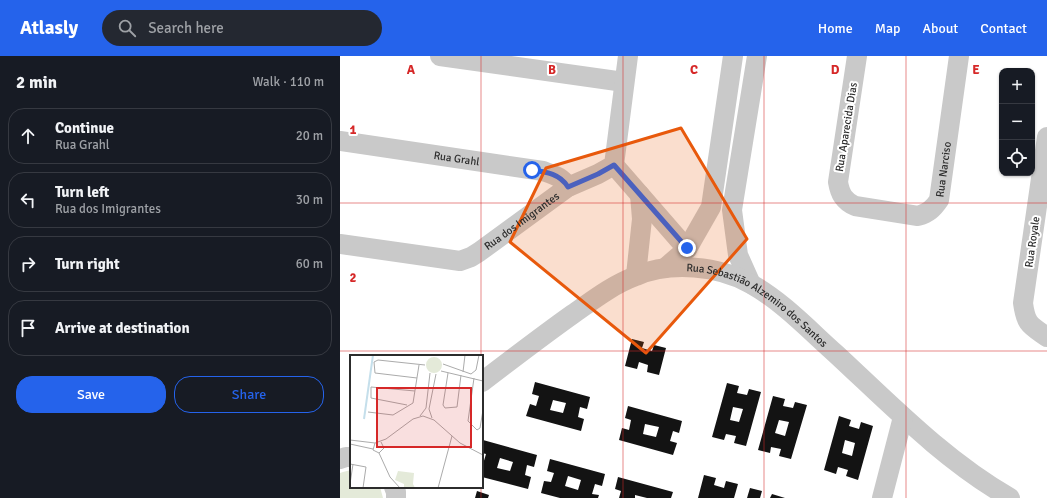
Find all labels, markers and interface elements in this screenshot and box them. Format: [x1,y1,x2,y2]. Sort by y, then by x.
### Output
search box [102,10,382,46]
text: Atlasly [20,16,78,40]
icon: search [116,17,138,39]
text: Search here [148,19,224,37]
text: Home [818,20,853,37]
text: Map [875,20,900,37]
text: About [922,20,958,37]
text: Contact [980,20,1027,37]
text: A [407,62,416,78]
text: B [548,62,556,78]
text: C [690,62,698,78]
text: D [831,62,840,78]
text: E [972,62,980,78]
map controls [999,68,1035,176]
button: + [999,68,1035,104]
text: 2 min [16,72,57,93]
text: Walk · 110 m [253,74,324,90]
street label: Rua Aparecida Dias [833,81,860,173]
button: − [999,104,1035,140]
text: Continue [55,119,114,137]
text: 1 [349,122,357,138]
icon: ahead [17,125,39,147]
text: 20 m [296,128,323,144]
text: Rua Grahl [55,137,110,153]
button: locate [999,140,1035,176]
street label: Rua Narciso [933,141,954,198]
street label: Rua Grahl [433,149,480,169]
route start [523,161,541,179]
text: Turn left [55,183,109,201]
icon: left [17,189,39,211]
street label: Rua dos Imigrantes [482,190,562,253]
text: 30 m [296,192,323,208]
text: Rua dos Imigrantes [55,201,161,217]
street label: Rua Royale [1022,216,1043,269]
route end [678,239,696,257]
icon: right [17,253,39,275]
text: Turn right [55,255,120,273]
text: 60 m [296,256,323,272]
street label: Rua Sebastião Alzemiro dos Santos [686,261,830,350]
text: 2 [349,270,357,286]
icon: arrive [17,317,39,339]
text: Arrive at destination [55,319,190,337]
inset map [350,355,483,488]
button: Save [16,376,166,413]
button: Share [174,376,324,413]

